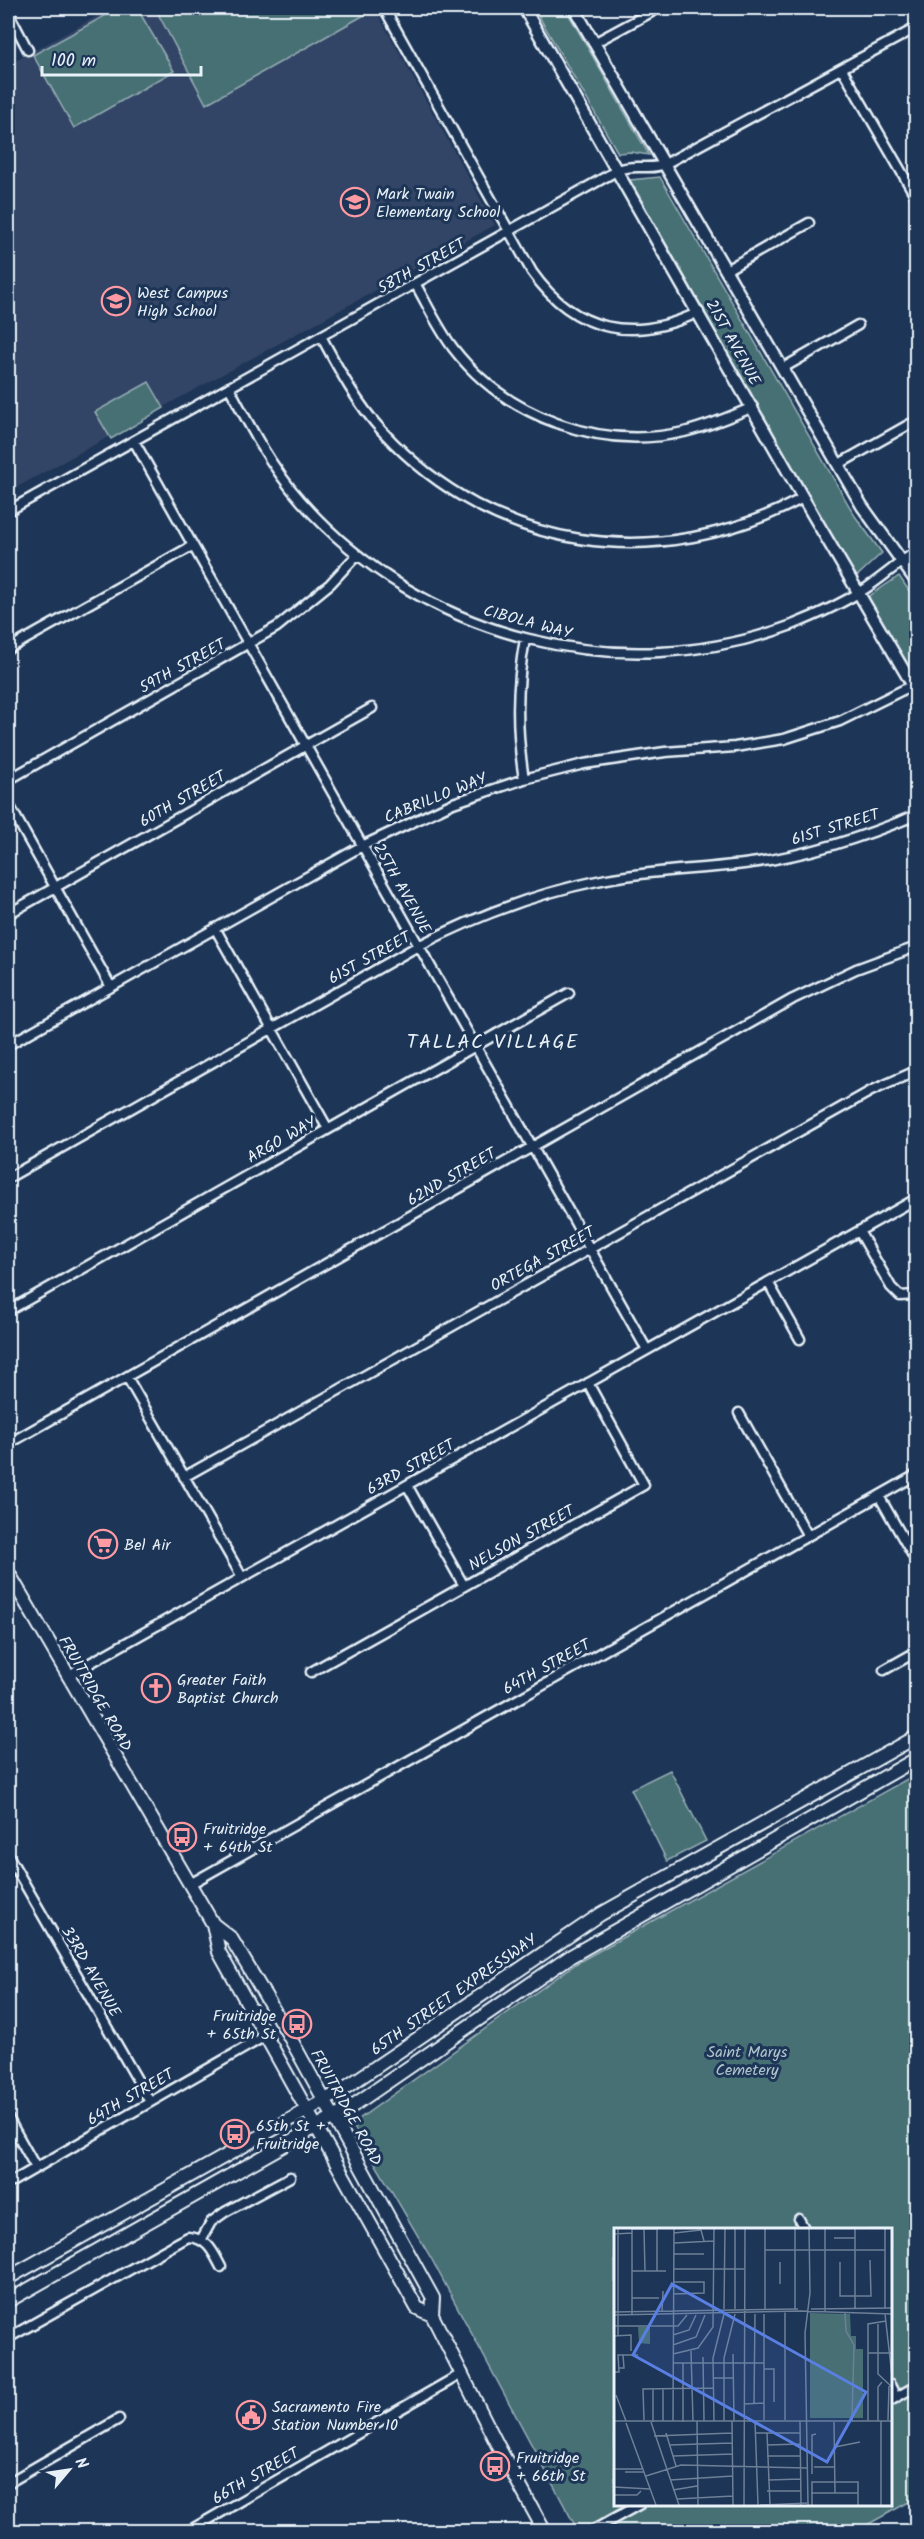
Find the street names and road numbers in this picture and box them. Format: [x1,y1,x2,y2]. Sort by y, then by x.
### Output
street label: 58TH STREET [373,231,472,301]
street label: 21ST AVENUE [699,295,767,391]
street label: CIBOLA WAY [480,599,575,646]
street label: 59TH STREET [135,631,232,700]
street label: 60TH STREET [135,764,232,834]
street label: CABRILLO WAY [380,766,491,830]
street label: 61ST STREET [788,802,884,853]
street label: 25TH AVENUE [366,839,437,939]
street label: 61ST STREET [324,925,417,991]
street label: ARGO WAY [242,1110,322,1170]
street label: 62ND STREET [402,1141,502,1213]
street label: ORTEGA STREET [486,1219,601,1299]
street label: 63RD STREET [362,1432,461,1502]
street label: NELSON STREET [464,1498,581,1578]
street label: FRUITRIDGE ROAD [51,1631,138,1756]
street label: 64TH STREET [498,1632,597,1702]
street label: 33RD AVENUE [54,1921,127,2023]
street label: 65TH STREET EXPRESSWAY [365,1928,543,2062]
street label: FRUITRIDGE ROAD [303,2045,388,2171]
street label: 64TH STREET [82,2061,180,2132]
street label: 66TH STREET [207,2440,305,2511]

